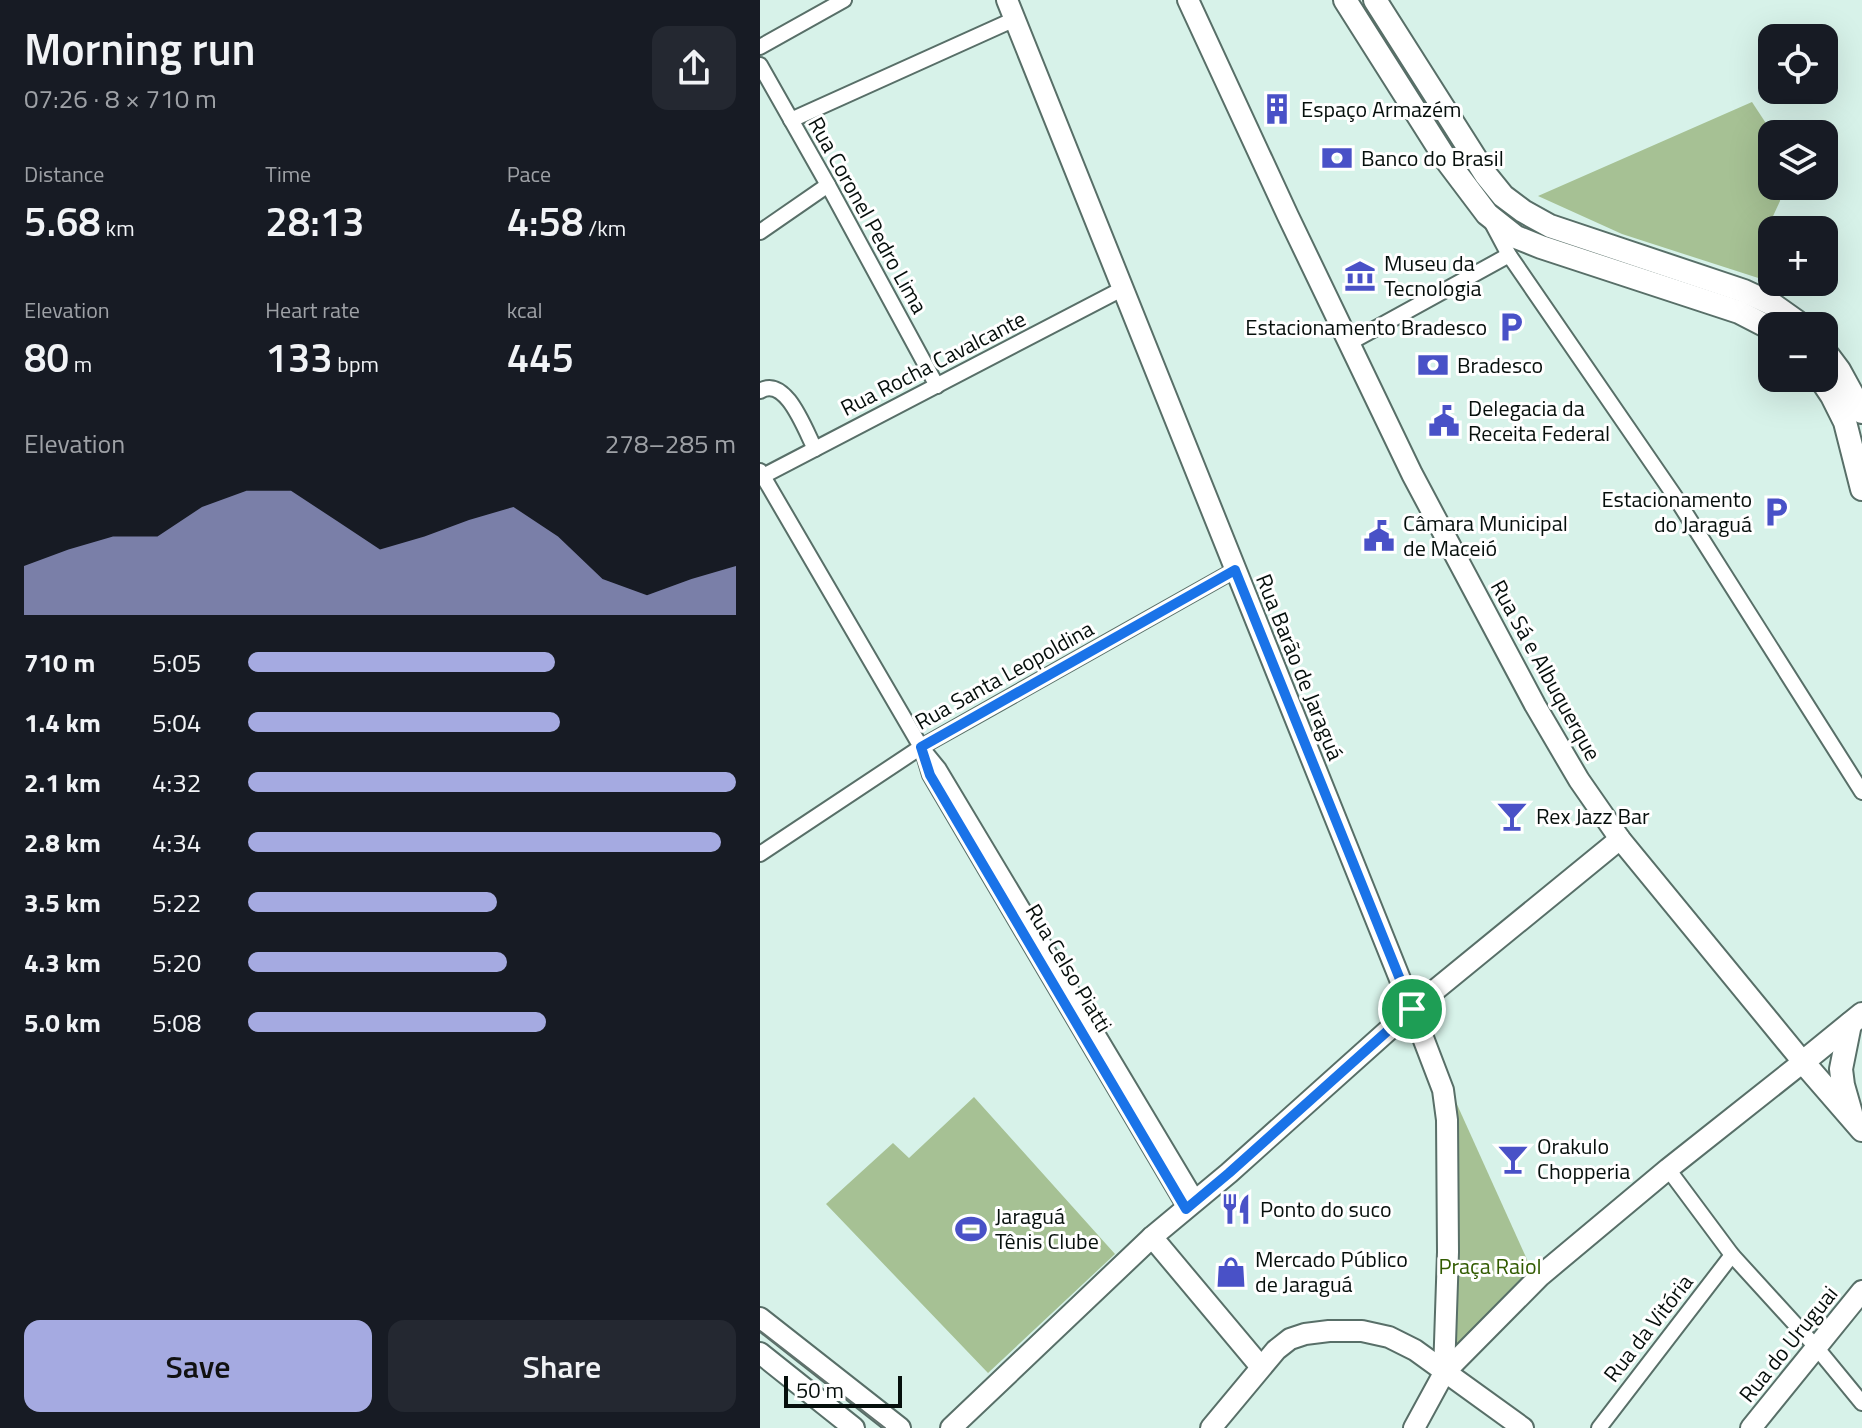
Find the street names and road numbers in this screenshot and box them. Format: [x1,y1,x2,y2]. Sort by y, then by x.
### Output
street label: Rua Coronel Pedro Lima [800,110,936,320]
street label: Rua Rocha Cavalcante [834,302,1032,424]
street label: Rua Barão de Jaraguá [1247,569,1353,765]
street label: Rua Sá e Albuquerque [1482,573,1610,767]
street label: Rua Santa Leopoldina [908,612,1100,738]
street label: Rua Celso Piatti [1017,897,1121,1039]
street label: Rua da Vitória [1595,1267,1701,1389]
street label: Rua do Uruguai [1730,1278,1846,1410]

